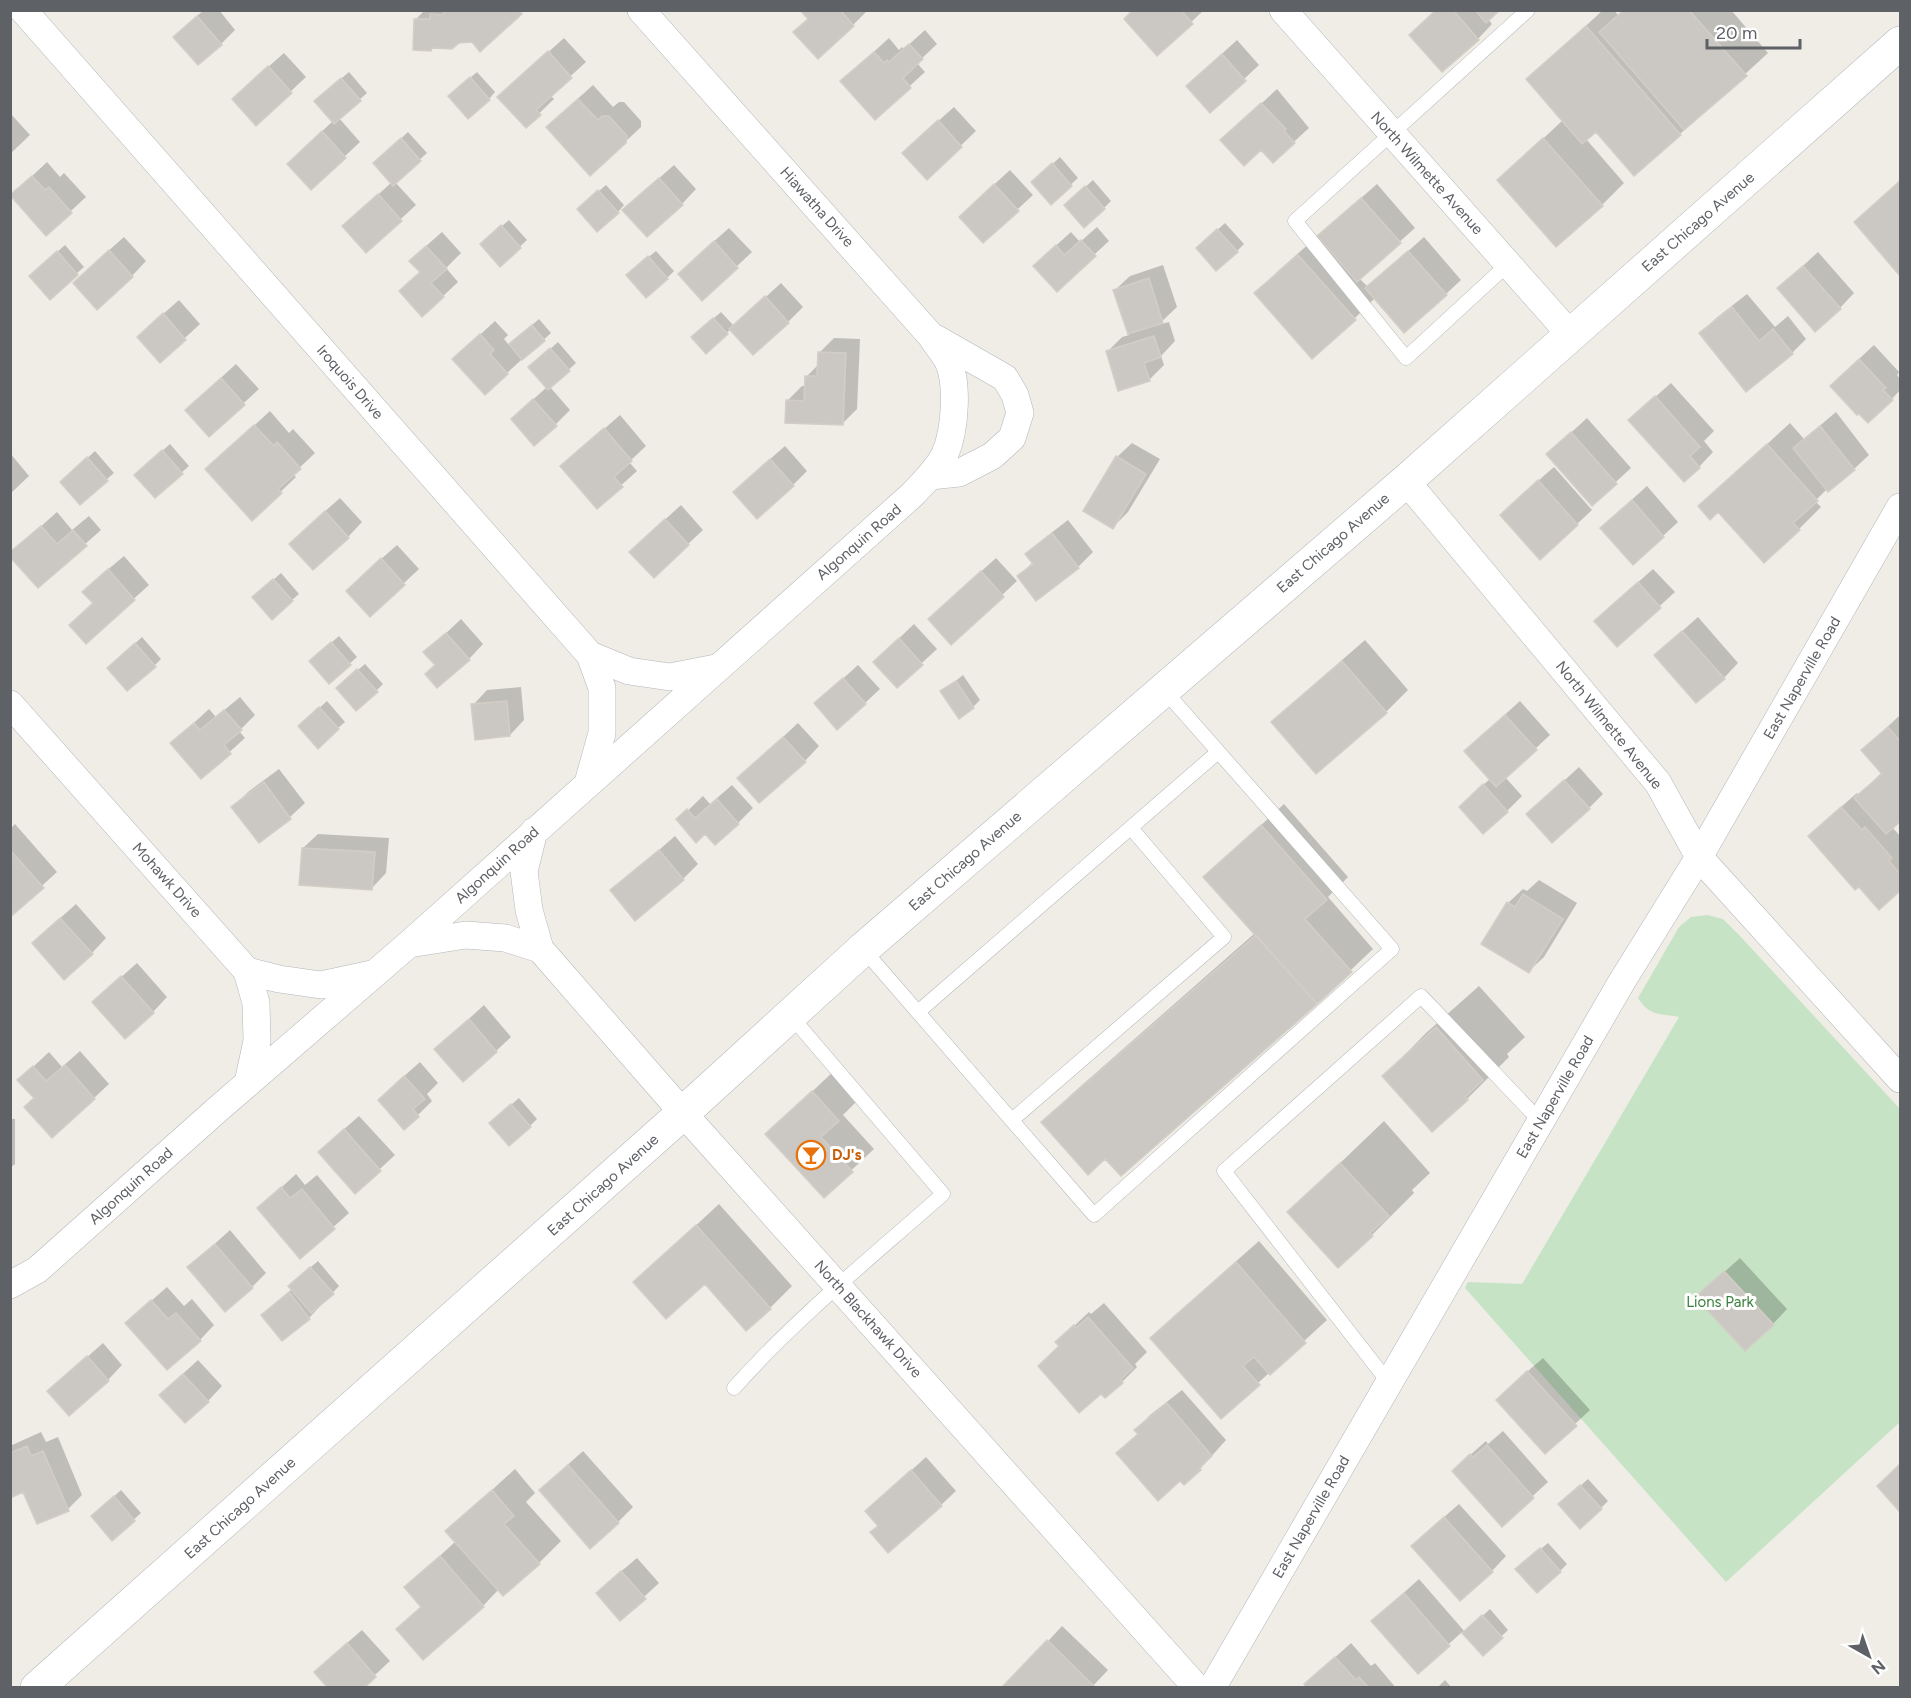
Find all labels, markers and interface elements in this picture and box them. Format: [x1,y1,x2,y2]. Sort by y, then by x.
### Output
scale bar [1707,12,1800,50]
text: 20 m [1716,22,1757,44]
street label: North Wilmette Avenue [1367,108,1487,238]
street label: Hiawatha Drive [776,163,858,251]
street label: East Chicago Avenue [1638,168,1758,276]
street label: Iroquois Drive [313,341,387,423]
street label: East Chicago Avenue [1273,489,1393,597]
street label: Algonquin Road [813,500,905,584]
street label: East Naperville Road [1760,613,1844,743]
street label: North Wilmette Avenue [1552,657,1666,793]
street label: East Chicago Avenue [905,807,1025,915]
street label: Algonquin Road [451,823,543,907]
street label: Mohawk Drive [129,839,205,921]
street label: East Naperville Road [1513,1032,1597,1162]
street label: East Chicago Avenue [544,1130,662,1240]
bar icon: DJ's [795,1139,827,1171]
street label: Algonquin Road [85,1144,177,1228]
place label: DJ's [832,1146,861,1164]
street label: North Blackhawk Drive [810,1257,926,1381]
park label: Lions Park [1686,1293,1755,1311]
street label: East Naperville Road [1269,1452,1353,1582]
street label: East Chicago Avenue [181,1453,299,1563]
north arrow [1839,1626,1899,1686]
text: N [1867,1656,1889,1678]

